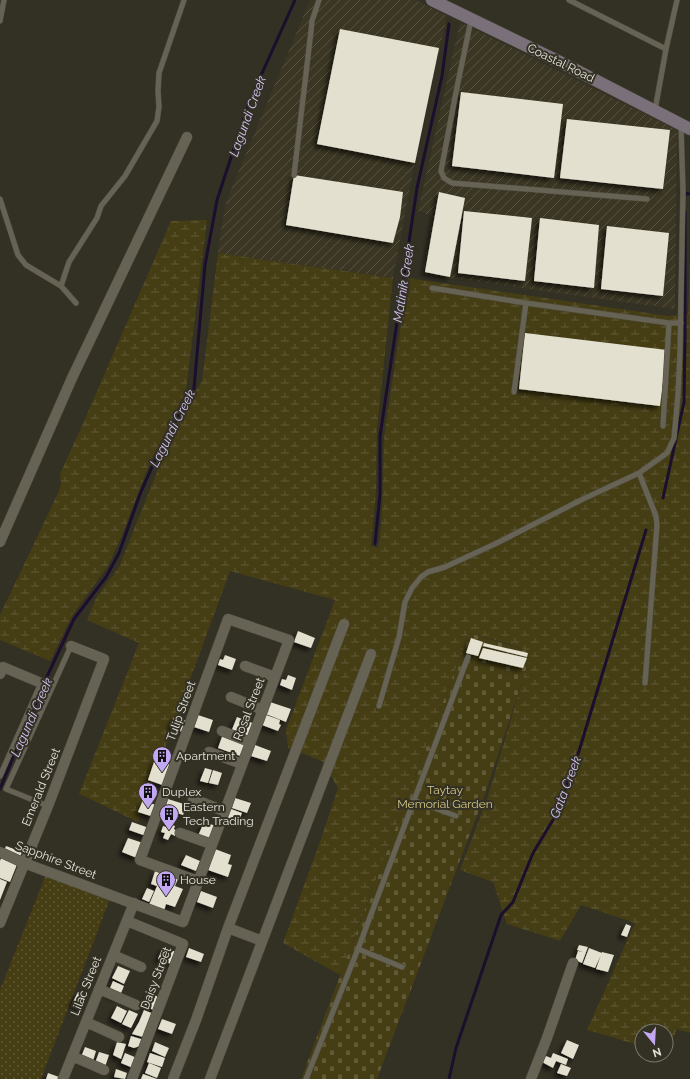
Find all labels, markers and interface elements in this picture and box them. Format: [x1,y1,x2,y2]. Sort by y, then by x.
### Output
street label: Coastal Road [525,41,597,85]
water label: Lagundi Creek [226,74,269,158]
water label: Matinik Creek [390,243,417,323]
water label: Lagundi Creek [147,387,198,469]
water label: Lagundi Creek [7,676,56,759]
street label: Rosal Street [231,676,267,742]
street label: Tulip Street [164,679,198,743]
building icon: Apartment [151,745,173,773]
street label: Emerald Street [19,746,63,828]
place label: Apartment [176,749,235,763]
water label: Gata Creek [547,754,584,820]
building icon: Duplex [137,781,159,809]
park label: Taytay Memorial Garden [397,783,493,811]
place label: Duplex [162,785,201,799]
place label: Eastern Tech Trading [183,800,254,828]
building icon: Eastern Tech Trading [158,803,180,831]
street label: Sapphire Street [14,838,98,882]
building icon: House [155,869,177,897]
place label: House [180,873,216,887]
street label: Daisy Street [138,945,174,1011]
street label: Lilac Street [68,954,104,1018]
north arrow [634,1023,674,1063]
text: N [651,1045,663,1060]

